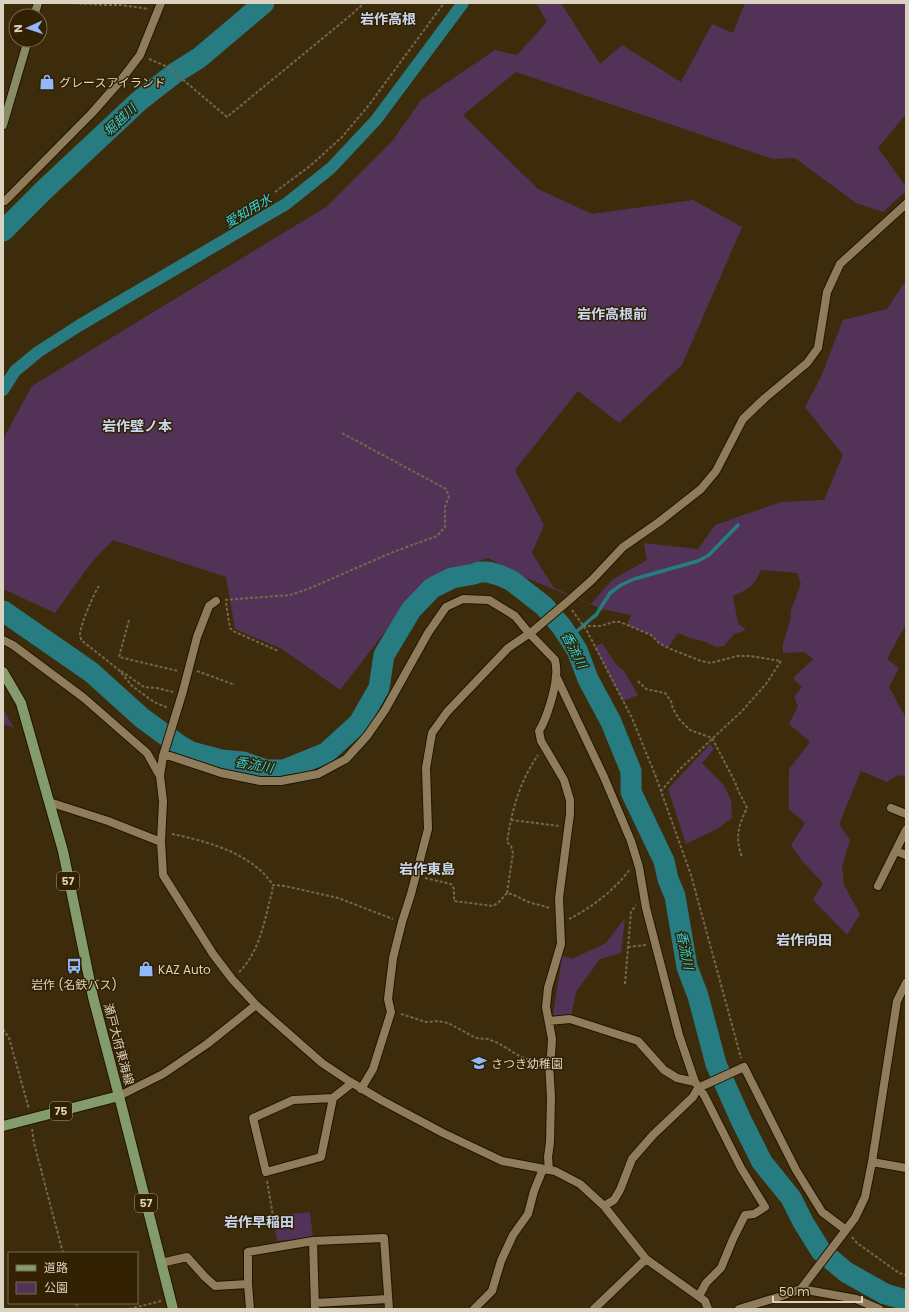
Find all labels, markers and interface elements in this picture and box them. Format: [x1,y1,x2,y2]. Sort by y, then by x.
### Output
north arrow [8,8,48,48]
district label: 岩作高根 [360,9,416,29]
text: N [10,24,26,33]
shop icon: グレースアイランド [38,73,56,91]
place label: グレースアイランド [59,74,166,91]
water label: 堀越川 [99,98,142,140]
water label: 愛知用水 [221,188,277,233]
district label: 岩作高根前 [577,304,647,324]
district label: 岩作壁ノ本 [102,416,172,436]
water label: 香流川 [557,628,592,673]
water label: 香流川 [233,752,277,778]
district label: 岩作東島 [399,859,455,879]
road number: 57 [57,872,79,890]
water label: 香流川 [672,929,698,973]
district label: 岩作向田 [776,930,832,950]
bus stop icon: 岩作 (名鉄バス) [65,957,83,975]
shop icon: KAZ Auto [137,960,155,978]
place label: KAZ Auto [158,961,211,978]
place label: 岩作 (名鉄バス) [31,976,117,993]
street label: 瀬戸大府東海線 [100,1001,138,1087]
school or university icon: さつき幼稚園 [470,1054,488,1072]
place label: さつき幼稚園 [491,1055,563,1072]
road number: 75 [50,1102,72,1120]
road number: 57 [135,1194,157,1212]
district label: 岩作早稲田 [224,1212,294,1232]
legend [8,1252,138,1304]
text: 道路 [44,1259,68,1276]
scale bar [773,1278,862,1304]
text: 公園 [44,1279,68,1296]
text: 50 m [779,1283,810,1300]

